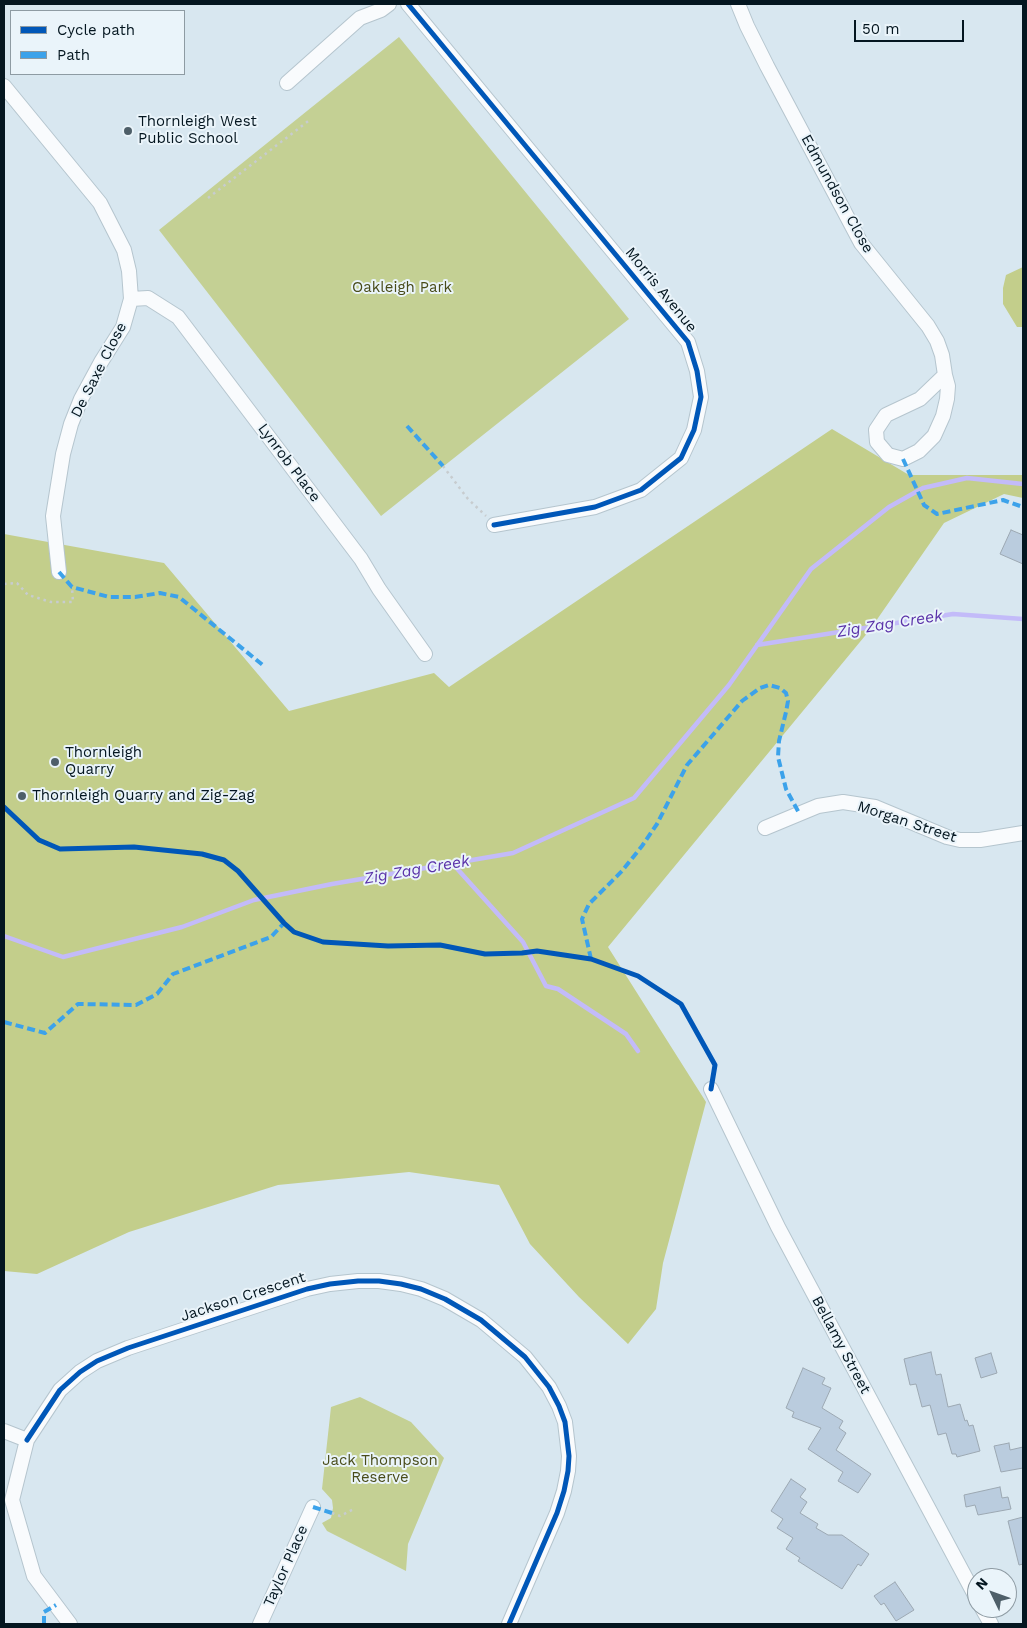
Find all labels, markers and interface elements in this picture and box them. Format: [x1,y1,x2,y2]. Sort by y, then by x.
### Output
legend [10,10,185,75]
scale bar [857,10,967,42]
text: 50 m [862,20,899,38]
text: Cycle path [57,21,135,39]
text: Path [57,46,90,64]
place label: Thornleigh West Public School [138,113,257,148]
marker: Thornleigh West Public School [122,125,134,137]
street label: Edmundson Close [797,132,877,256]
street label: Morris Avenue [621,244,701,336]
park label: Oakleigh Park [352,279,452,297]
street label: De Saxe Close [67,319,131,421]
street label: Lynrob Place [254,420,324,506]
water label: Zig Zag Creek [836,606,944,642]
place label: Thornleigh Quarry [65,744,142,779]
marker: Thornleigh Quarry [49,756,61,768]
place label: Thornleigh Quarry and Zig-Zag [32,787,255,805]
marker: Thornleigh Quarry and Zig-Zag [16,790,28,802]
street label: Morgan Street [855,797,959,847]
water label: Zig Zag Creek [363,851,471,889]
street label: Jackson Crescent [178,1268,308,1326]
street label: Bellamy Street [808,1293,874,1397]
park label: Jack Thompson Reserve [322,1452,438,1487]
street label: Taylor Place [260,1522,312,1610]
north arrow [967,1568,1017,1618]
text: N [972,1574,991,1593]

